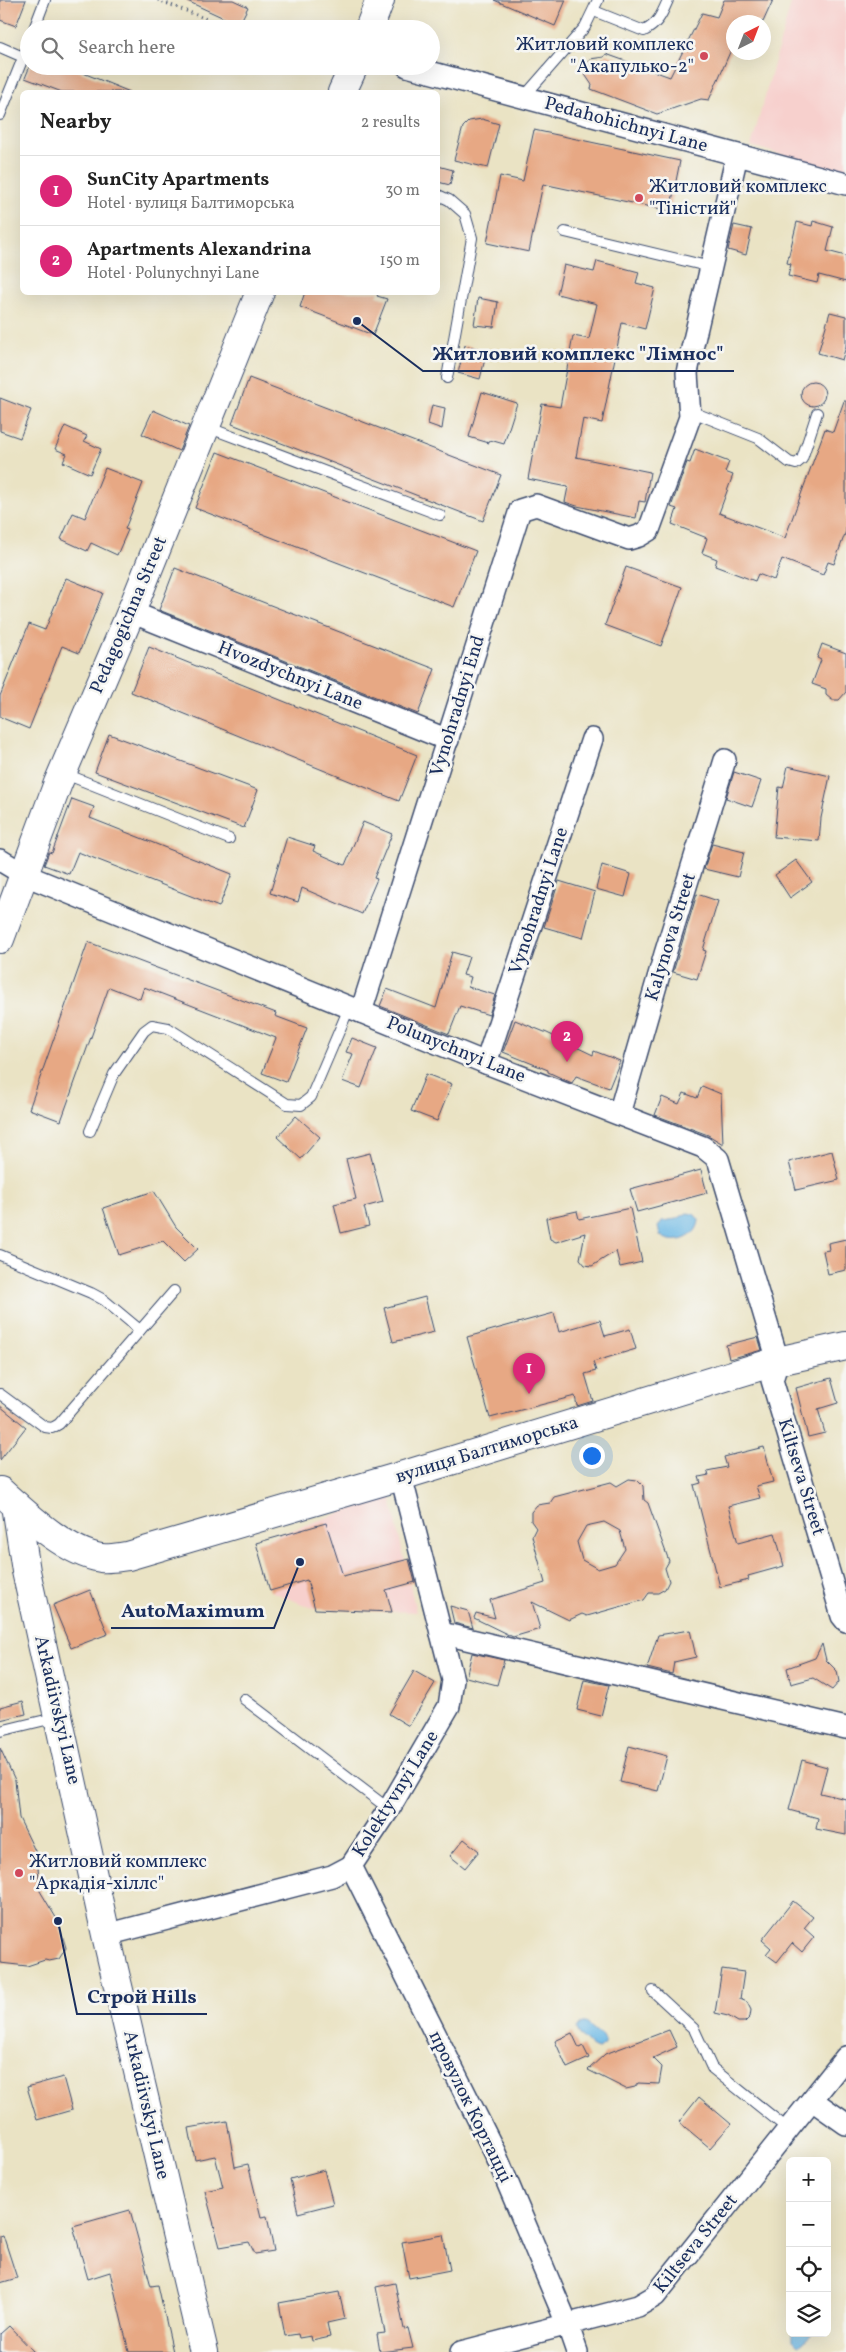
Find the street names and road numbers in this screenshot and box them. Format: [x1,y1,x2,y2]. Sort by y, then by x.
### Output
street label: Pedahohichnyi Lane [541,91,711,159]
street label: Pedagogichna Street [84,532,174,698]
street label: Vynohradnyi End [424,632,492,780]
street label: Hvozdychnyi Lane [213,635,367,717]
street label: Vynohradnyi Lane [503,824,575,978]
street label: Kalynova Street [639,869,703,1004]
street label: Polunychnyi Lane [383,1010,529,1090]
street label: вулиця Балтиморська [392,1410,582,1490]
street label: Kiltseva Street [771,1415,831,1539]
street label: Arkadiivskyi Lane [27,1633,87,1787]
street label: Kolektyvnyi Lane [347,1726,445,1862]
street label: провулок Кортацці [422,2027,518,2188]
street label: Arkadiivskyi Lane [116,2028,176,2182]
street label: Kiltseva Street [648,2189,744,2299]

